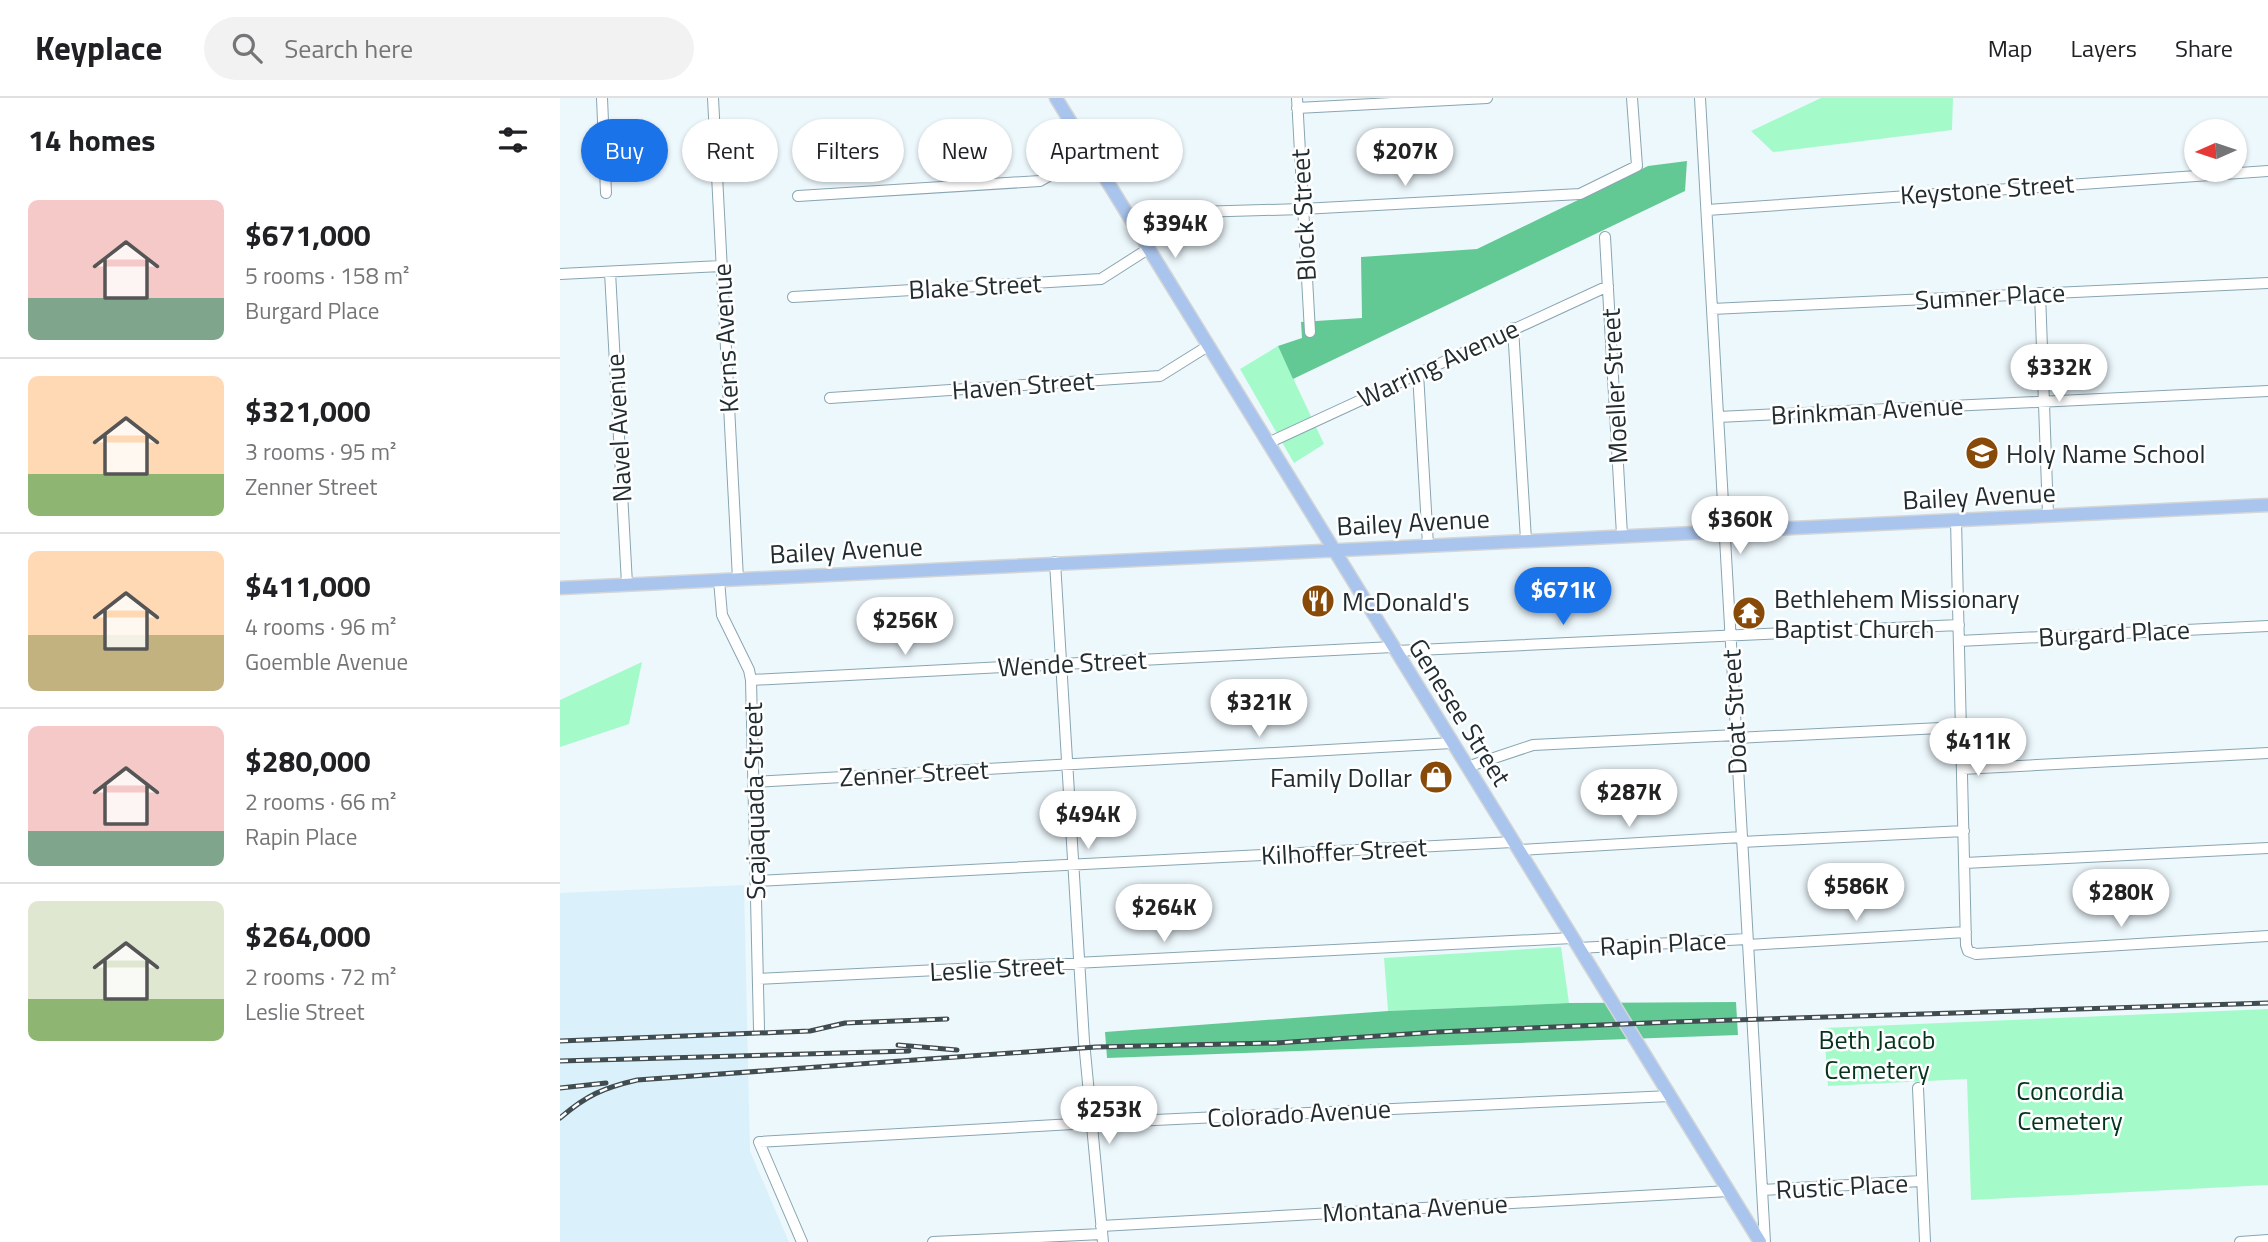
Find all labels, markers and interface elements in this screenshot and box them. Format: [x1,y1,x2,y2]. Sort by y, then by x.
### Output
search box [204,17,694,80]
text: Keyplace [35,23,162,73]
icon: search [228,29,266,67]
text: Search here [284,29,413,68]
text: Map [1988,30,2033,66]
text: Layers [2071,30,2137,66]
text: Share [2175,30,2233,66]
text: 14 homes [28,117,155,163]
chip: Buy [581,119,668,182]
chip: Rent [682,119,778,182]
chip: Filters [792,119,904,182]
chip: New [918,119,1012,182]
chip: Apartment [1026,119,1183,182]
north arrow [2184,119,2247,182]
map controls [2184,119,2247,182]
icon: filters [494,121,532,159]
pin: $207K [1356,129,1454,188]
text: $207K [1372,133,1438,168]
street label: Block Street [1280,148,1326,282]
street label: Keystone Street [1899,163,2075,215]
pin: $394K [1126,200,1224,260]
text: $394K [1142,205,1208,240]
text: $671,000 [245,212,371,258]
icon: home [84,228,168,312]
text: 5 rooms · 158 m² [245,258,409,293]
street label: Kerns Avenue [702,262,748,414]
street label: Blake Street [908,263,1042,309]
street label: Sumner Place [1914,273,2066,319]
text: Burgard Place [245,293,379,328]
street label: Moeller Street [1590,307,1638,465]
street label: Warring Avenue [1351,309,1525,417]
pin: $332K [2010,344,2108,404]
text: $332K [2026,349,2092,384]
street label: Navel Avenue [595,353,641,503]
street label: Haven Street [951,361,1095,409]
street label: Brinkman Avenue [1770,385,1964,435]
text: $321,000 [245,388,371,434]
icon: home [84,404,168,488]
text: 3 rooms · 95 m² [245,434,396,469]
school or university icon: Holy Name School [1963,434,2001,472]
place label: Holy Name School [2006,434,2205,473]
text: Zenner Street [245,469,377,504]
street label: Bailey Avenue [1901,473,2057,519]
pin: $360K [1691,496,1789,556]
street label: Bailey Avenue [1335,499,1491,545]
text: $360K [1707,501,1773,536]
street label: Bailey Avenue [768,527,924,573]
text: $411,000 [245,563,371,609]
pin: $671K [1514,568,1612,627]
text: $671K [1530,572,1596,607]
icon: home [84,579,168,663]
place label: Bethlehem Missionary Baptist Church [1774,579,2020,648]
restaurant icon: McDonald's [1299,582,1337,620]
place label: McDonald's [1342,582,1470,621]
temple icon: Bethlehem Missionary Baptist Church [1730,594,1768,632]
pin: $256K [856,598,954,657]
text: $256K [872,602,938,637]
text: 4 rooms · 96 m² [245,609,396,644]
street label: Burgard Place [2037,610,2191,656]
street label: Genesee Street [1399,631,1521,793]
street label: Wende Street [996,640,1148,686]
text: Goemble Avenue [245,644,408,679]
street label: Doat Street [1711,648,1757,776]
pin: $321K [1210,680,1308,739]
text: $321K [1226,684,1292,719]
street label: Scajaquada Street [733,702,775,900]
pin: $411K [1929,718,2027,778]
text: $411K [1945,723,2011,758]
text: $280,000 [245,738,371,784]
street label: Zenner Street [838,750,990,796]
icon: home [84,754,168,838]
place label: Family Dollar [1270,758,1412,797]
shop icon: Family Dollar [1417,758,1455,796]
pin: $287K [1580,770,1678,829]
text: $287K [1596,774,1662,809]
text: 2 rooms · 66 m² [245,784,396,819]
pin: $494K [1039,792,1137,851]
text: $494K [1055,796,1121,831]
text: Rapin Place [245,819,357,854]
street label: Kilhoffer Street [1260,827,1428,875]
pin: $586K [1807,864,1905,923]
text: $586K [1823,868,1889,903]
pin: $280K [2072,870,2170,929]
text: $280K [2088,874,2154,909]
pin: $264K [1115,884,1213,944]
text: $264K [1131,889,1197,924]
text: $264,000 [245,913,371,959]
street label: Rapin Place [1599,920,1727,966]
icon: home [84,929,168,1013]
street label: Leslie Street [929,945,1065,991]
text: 2 rooms · 72 m² [245,959,396,994]
text: Leslie Street [245,994,365,1029]
park label: Beth Jacob Cemetery [1818,1020,1936,1089]
park label: Concordia Cemetery [2016,1071,2124,1140]
pin: $253K [1060,1086,1158,1146]
street label: Colorado Avenue [1206,1089,1392,1137]
text: $253K [1076,1091,1142,1126]
street label: Rustic Place [1775,1163,1909,1209]
street label: Montana Avenue [1321,1184,1509,1232]

